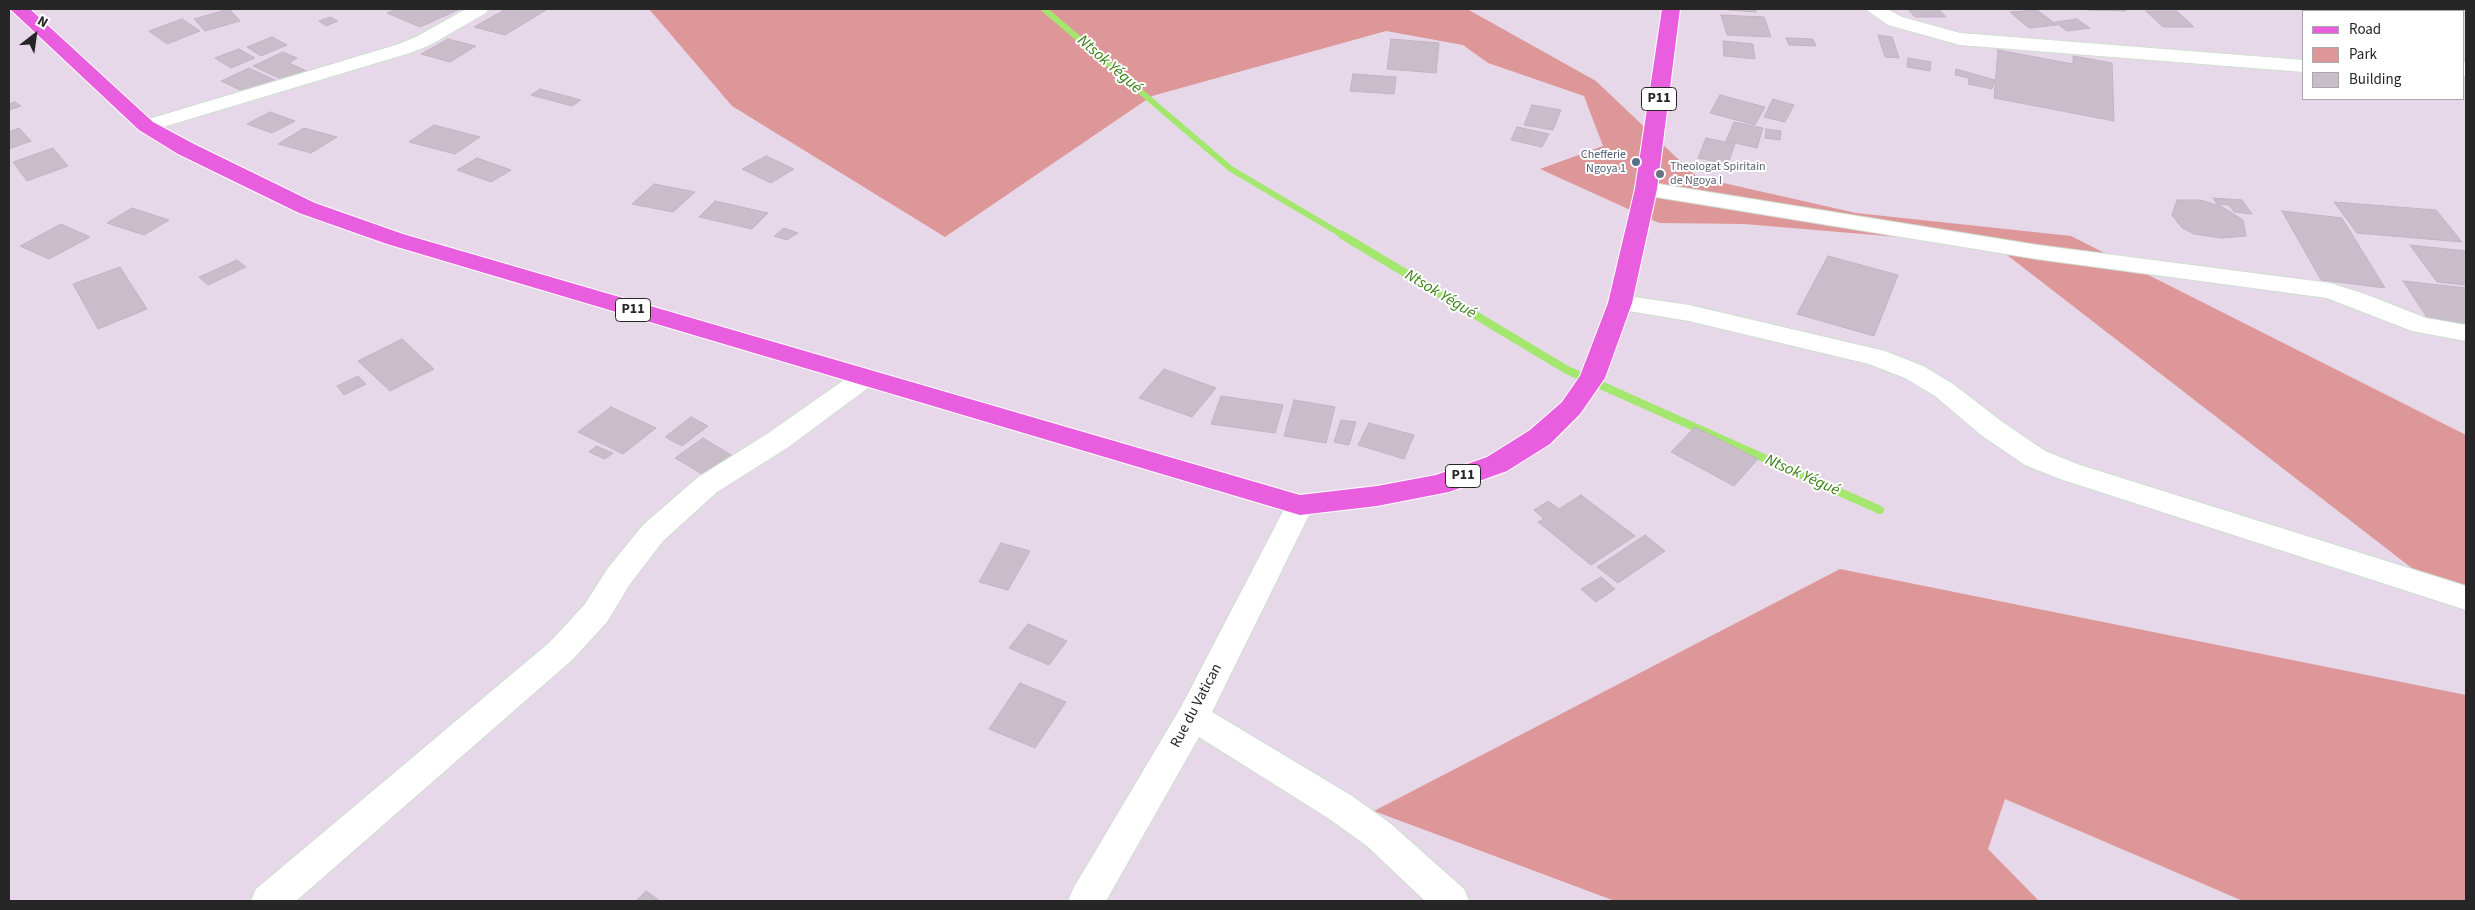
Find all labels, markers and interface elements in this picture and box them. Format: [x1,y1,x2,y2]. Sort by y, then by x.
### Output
north arrow [10,10,60,60]
legend [2302,10,2465,100]
text: N [33,11,52,33]
text: Road [2349,19,2381,40]
water label: Ntsok Yégué [1073,32,1145,98]
text: Park [2349,44,2377,65]
text: Building [2349,69,2401,90]
road number: P11 [1642,88,1676,110]
place label: Chefferie Ngoya 1 [1581,148,1626,176]
marker: Chefferie Ngoya 1 [1630,156,1642,168]
place label: Theologat Spiritain de Ngoya I [1670,160,1766,188]
marker: Theologat Spiritain de Ngoya I [1654,168,1666,180]
water label: Ntsok Yégué [1401,266,1479,324]
road number: P11 [616,298,650,322]
water label: Ntsok Yégué [1762,451,1842,501]
road number: P11 [1446,464,1480,488]
street label: Rue du Vatican [1167,661,1227,751]

